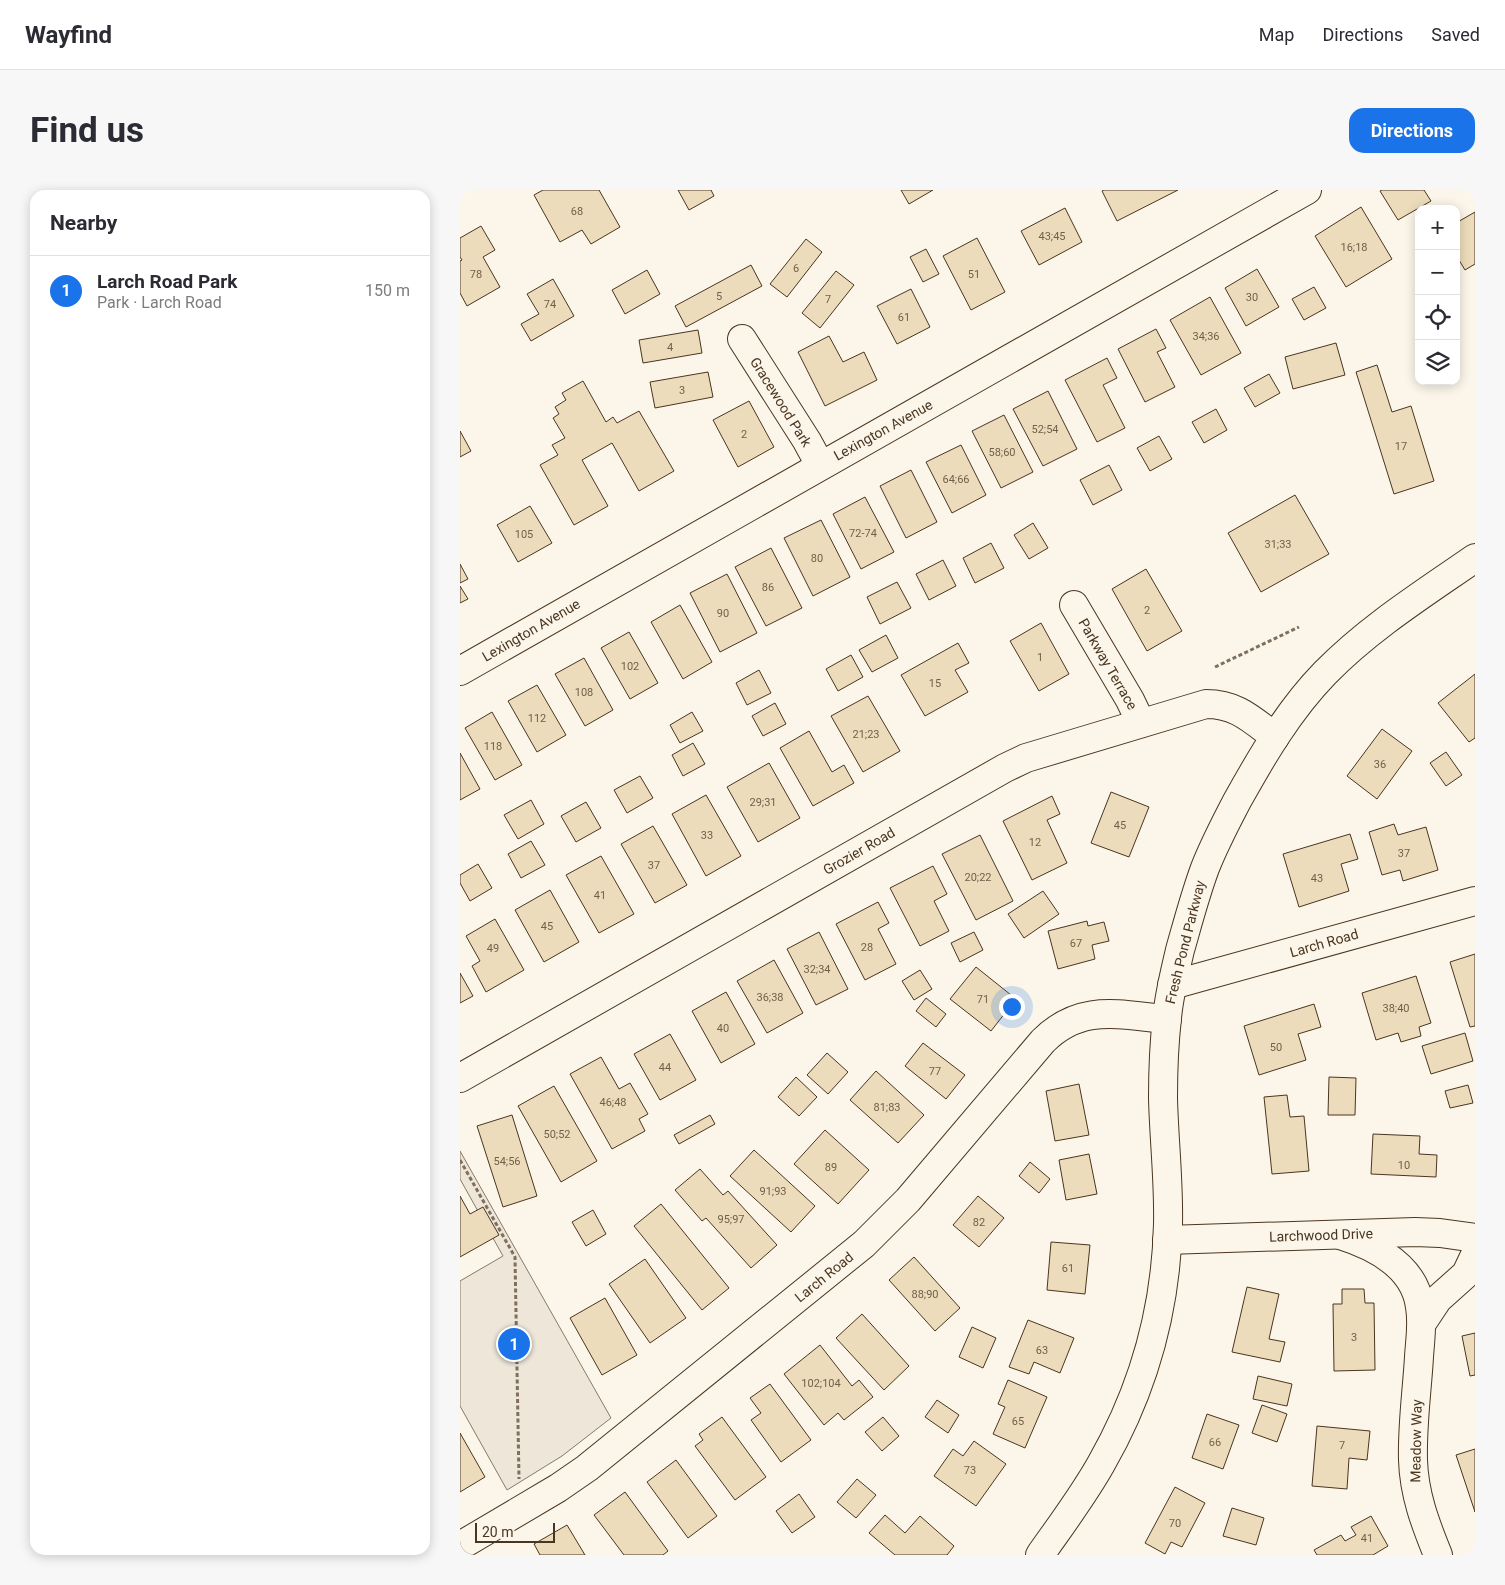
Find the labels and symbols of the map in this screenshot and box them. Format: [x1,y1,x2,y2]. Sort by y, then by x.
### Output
house number: 68 [571,205,583,218]
house number: 43;45 [1038,230,1066,243]
house number: 16;18 [1340,241,1368,254]
house number: 6 [793,262,799,275]
house number: 78 [470,268,482,281]
house number: 51 [968,268,980,281]
house number: 5 [716,290,722,303]
house number: 30 [1246,291,1258,304]
house number: 7 [825,293,831,306]
house number: 74 [544,298,556,311]
house number: 61 [898,311,910,324]
house number: 34;36 [1192,330,1220,343]
house number: 4 [667,341,673,354]
street label: Gracewood Park [747,354,815,450]
house number: 3 [679,384,685,397]
street label: Lexington Avenue [831,396,935,464]
house number: 52;54 [1031,423,1059,436]
house number: 2 [741,428,747,441]
house number: 17 [1395,440,1407,453]
house number: 58;60 [988,446,1016,459]
house number: 64;66 [942,473,970,486]
house number: 72-74 [849,527,877,540]
house number: 105 [515,528,533,541]
house number: 31;33 [1264,538,1292,551]
house number: 80 [811,552,823,565]
house number: 86 [762,581,774,594]
street label: Lexington Avenue [479,595,583,665]
house number: 2 [1144,604,1150,617]
house number: 90 [717,607,729,620]
street label: Parkway Terrace [1075,616,1141,712]
house number: 1 [1037,651,1043,664]
house number: 102 [621,660,639,673]
house number: 15 [929,677,941,690]
house number: 108 [575,686,593,699]
house number: 112 [528,712,546,725]
house number: 21;23 [852,728,880,741]
house number: 118 [484,740,502,753]
house number: 36 [1374,758,1386,771]
house number: 29;31 [749,796,777,809]
house number: 45 [1114,819,1126,832]
street label: Grozier Road [820,824,898,878]
house number: 33 [701,829,713,842]
house number: 12 [1029,836,1041,849]
house number: 37 [1398,847,1410,860]
house number: 37 [648,859,660,872]
house number: 20;22 [964,871,992,884]
house number: 43 [1311,872,1323,885]
street label: Fresh Pond Parkway [1162,878,1208,1005]
house number: 41 [594,889,606,902]
house number: 45 [541,920,553,933]
street label: Larch Road [1288,926,1360,960]
house number: 67 [1070,937,1082,950]
house number: 28 [861,941,873,954]
house number: 49 [487,942,499,955]
house number: 32;34 [803,963,831,976]
house number: 36;38 [756,991,784,1004]
house number: 71 [977,993,989,1006]
your location [999,994,1025,1020]
house number: 38;40 [1382,1002,1410,1015]
house number: 40 [717,1022,729,1035]
house number: 50 [1270,1041,1282,1054]
house number: 44 [659,1061,671,1074]
house number: 77 [929,1065,941,1078]
house number: 46;48 [599,1096,627,1109]
house number: 81;83 [873,1101,901,1114]
house number: 50;52 [543,1128,571,1141]
house number: 54;56 [493,1155,521,1168]
house number: 10 [1398,1159,1410,1172]
house number: 89 [825,1161,837,1174]
house number: 91;93 [759,1185,787,1198]
house number: 95;97 [717,1213,745,1226]
house number: 82 [973,1216,985,1229]
street label: Larchwood Drive [1269,1225,1373,1245]
street label: Larch Road [792,1249,856,1305]
house number: 61 [1062,1262,1074,1275]
house number: 88;90 [911,1288,939,1301]
pin: 1 [498,1325,530,1363]
house number: 3 [1351,1331,1357,1344]
house number: 63 [1036,1344,1048,1357]
house number: 102;104 [801,1377,841,1390]
street label: Meadow Way [1407,1399,1425,1483]
house number: 65 [1012,1415,1024,1428]
house number: 66 [1209,1436,1221,1449]
house number: 7 [1339,1439,1345,1452]
house number: 73 [964,1464,976,1477]
house number: 70 [1169,1517,1181,1530]
scale bar [475,1520,555,1543]
house number: 41 [1361,1532,1373,1545]

